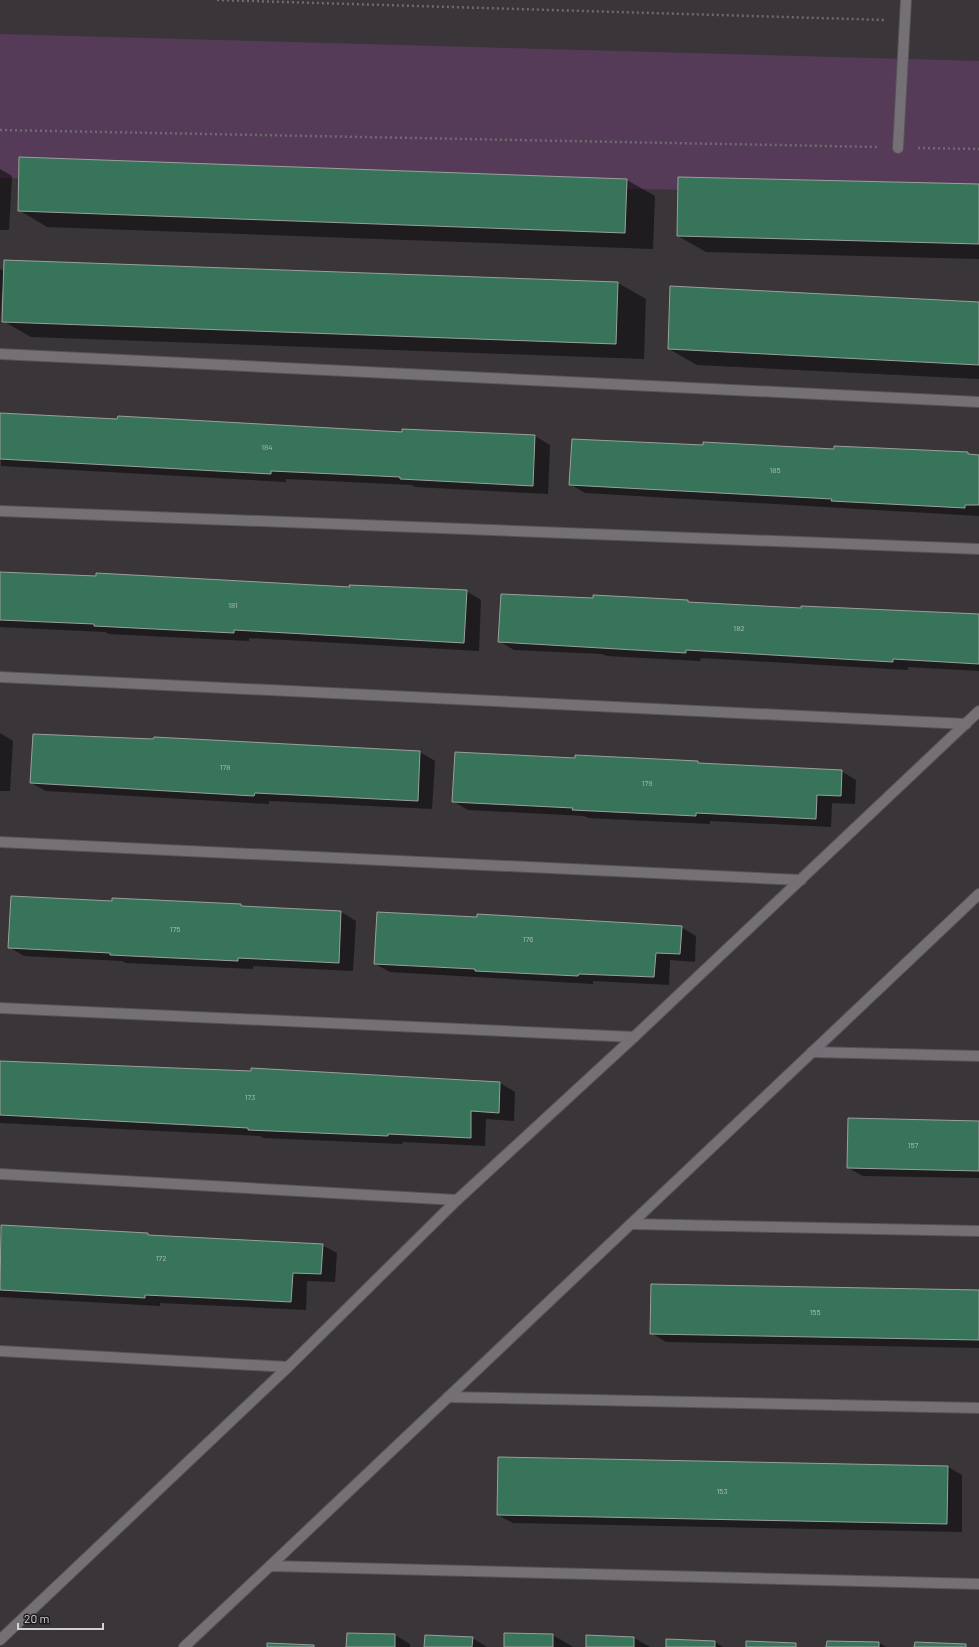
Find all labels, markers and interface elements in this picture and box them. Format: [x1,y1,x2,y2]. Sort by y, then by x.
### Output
house number: 184 [261,442,273,452]
house number: 185 [769,465,781,475]
house number: 181 [228,600,238,610]
house number: 182 [733,623,745,633]
house number: 178 [220,762,230,772]
house number: 179 [642,778,652,788]
house number: 175 [170,924,180,934]
house number: 176 [523,934,533,944]
house number: 173 [245,1092,255,1102]
house number: 157 [908,1140,919,1150]
house number: 172 [156,1253,166,1263]
house number: 155 [809,1307,821,1317]
house number: 153 [716,1486,728,1496]
scale bar [18,1605,103,1631]
text: 20 m [24,1611,50,1625]

